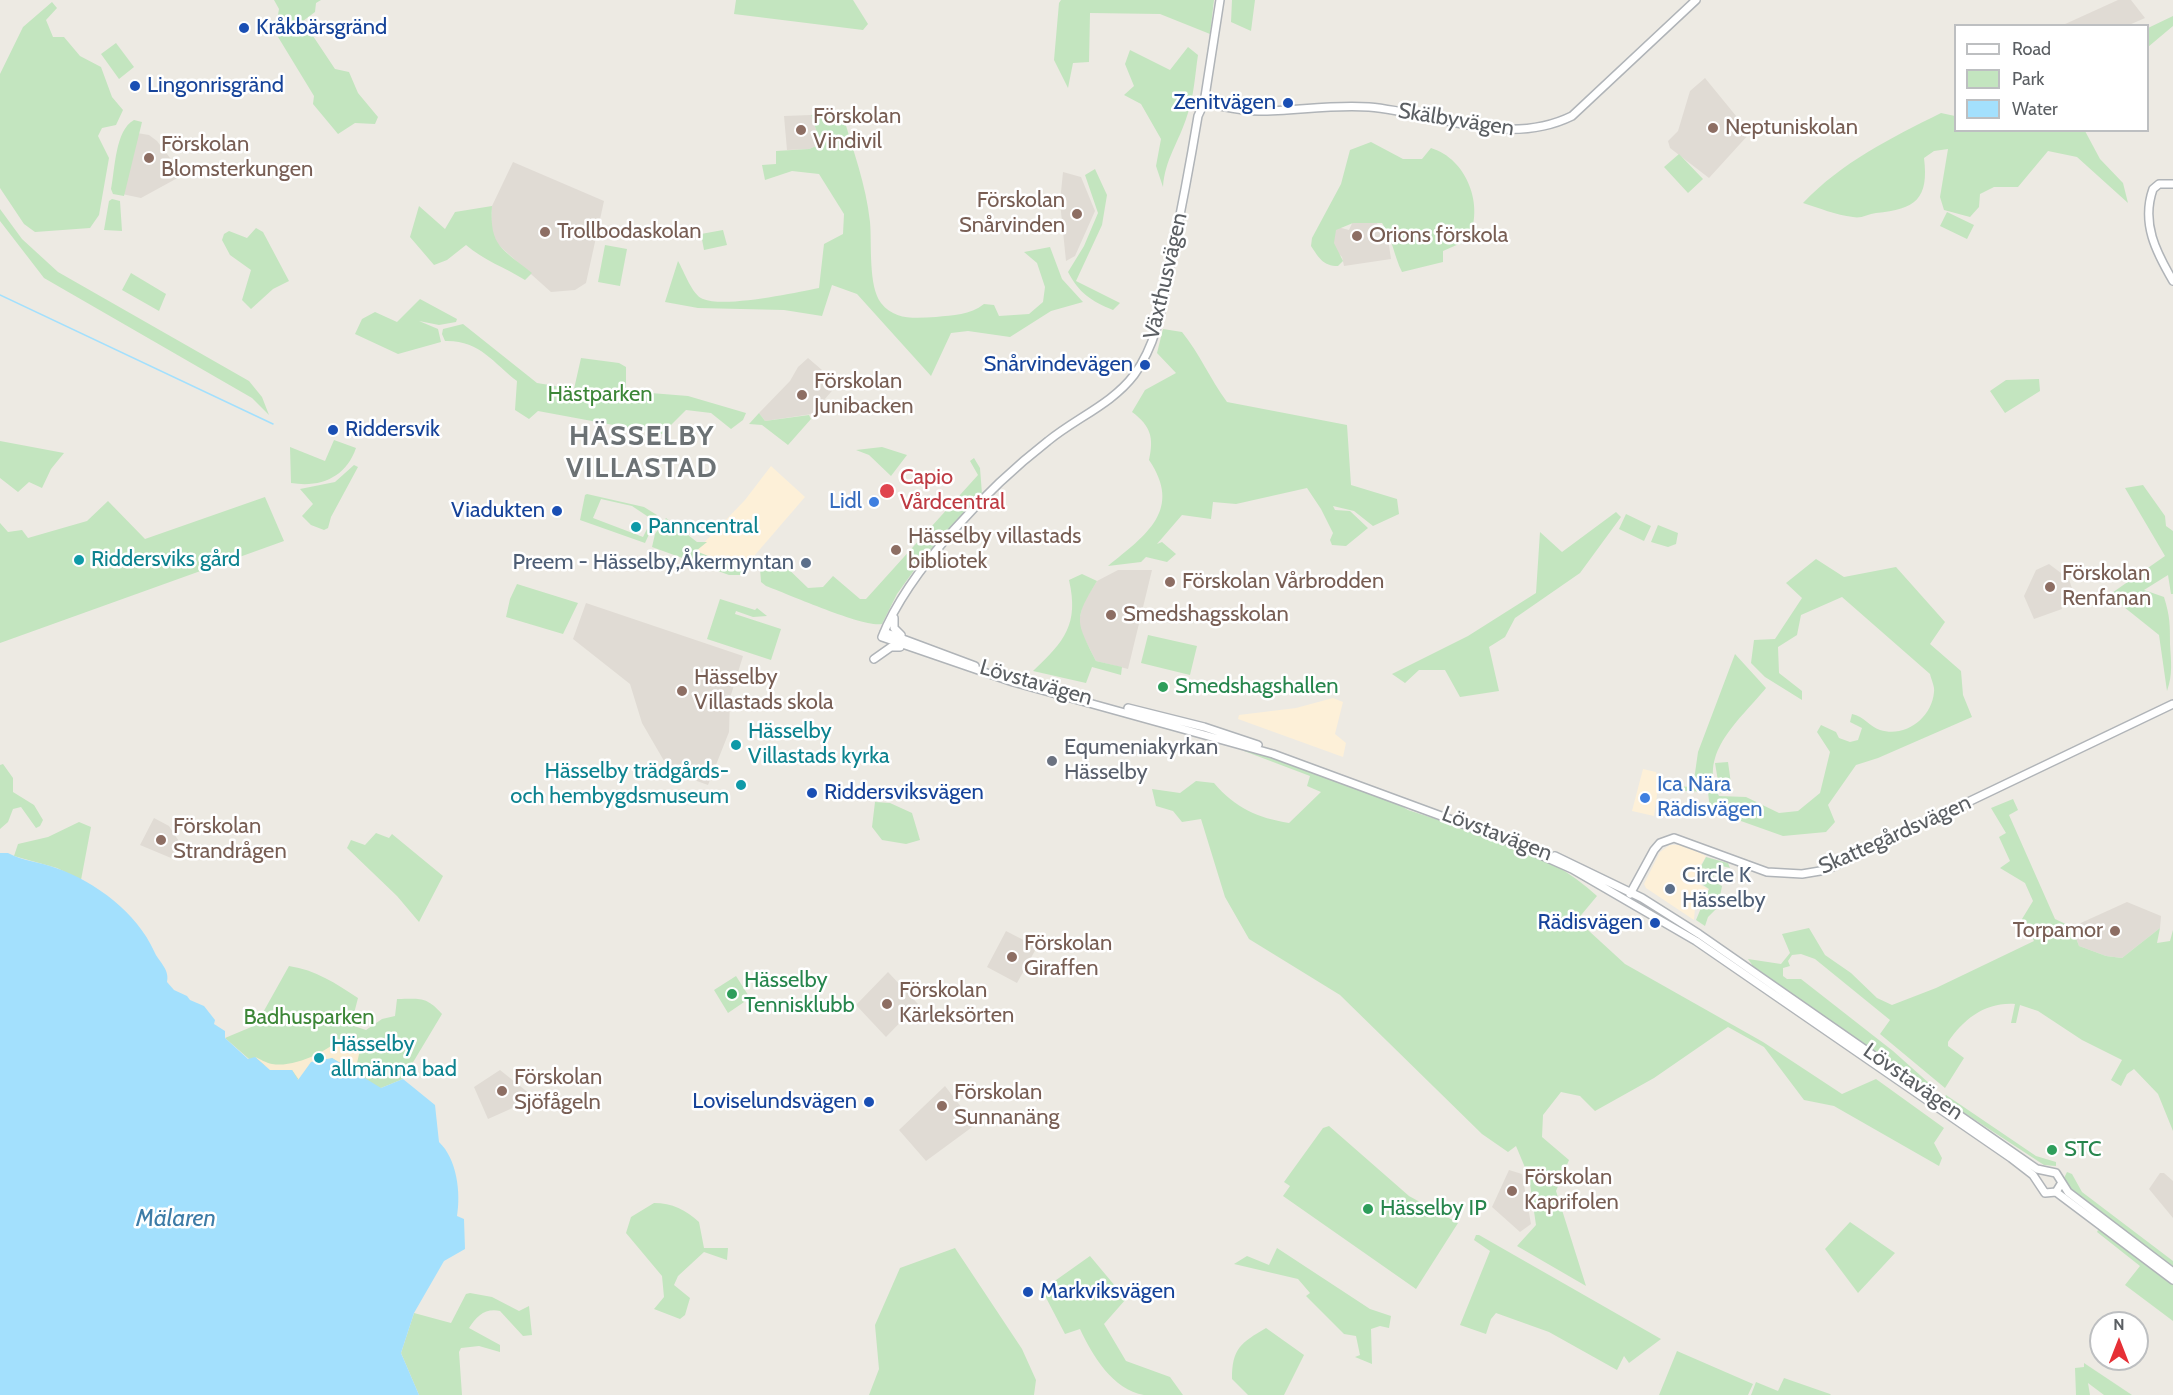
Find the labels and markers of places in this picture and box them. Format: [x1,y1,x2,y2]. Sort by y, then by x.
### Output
place label: Kråkbärsgränd [256,15,387,41]
marker: Kråkbärsgränd [237,21,251,35]
place label: Lingonrisgränd [147,73,284,99]
marker: Lingonrisgränd [128,79,142,93]
place label: Zenitvägen [1173,90,1276,116]
marker: Zenitvägen [1281,96,1295,110]
place label: Förskolan Vindivil [813,104,901,156]
place label: Neptuniskolan [1725,115,1858,141]
marker: Neptuniskolan [1706,121,1720,135]
marker: Förskolan Vindivil [794,123,808,137]
place label: Förskolan Blomsterkungen [161,132,313,184]
marker: Förskolan Blomsterkungen [142,151,156,165]
place label: Förskolan Snårvinden [959,188,1065,240]
marker: Förskolan Snårvinden [1070,207,1084,221]
place label: Trollbodaskolan [557,219,702,245]
place label: Orions förskola [1369,223,1508,249]
marker: Trollbodaskolan [538,225,552,239]
marker: Orions förskola [1350,229,1364,243]
place label: Snårvindevägen [984,352,1133,378]
marker: Snårvindevägen [1138,358,1152,372]
place label: Förskolan Junibacken [814,369,914,420]
marker: Förskolan Junibacken [795,388,809,402]
place label: Riddersvik [345,417,440,443]
marker: Riddersvik [326,423,340,437]
place label: Capio Vårdcentral [900,465,1005,516]
marker: Capio Vårdcentral [878,482,896,500]
place label: Lidl [829,489,862,515]
marker: Lidl [867,495,881,509]
place label: Viadukten [451,498,545,524]
marker: Viadukten [550,504,564,518]
place label: Panncentral [648,514,759,540]
marker: Panncentral [629,520,643,534]
place label: Hässelby villastads bibliotek [908,524,1081,576]
marker: Hässelby villastads bibliotek [889,543,903,557]
place label: Riddersviks gård [91,547,240,573]
place label: Preem - Hässelby,Åkermyntan [513,550,794,576]
marker: Riddersviks gård [72,553,86,567]
marker: Preem - Hässelby,Åkermyntan [799,556,813,570]
place label: Förskolan Renfanan [2062,561,2151,612]
place label: Förskolan Vårbrodden [1182,569,1384,595]
marker: Förskolan Vårbrodden [1163,575,1177,589]
marker: Förskolan Renfanan [2043,580,2057,594]
place label: Smedshagsskolan [1123,602,1289,628]
marker: Smedshagsskolan [1104,608,1118,622]
place label: Hässelby Villastads skola [694,665,834,716]
place label: Smedshagshallen [1175,674,1338,700]
marker: Smedshagshallen [1156,680,1170,694]
marker: Hässelby Villastads skola [675,684,689,698]
place label: Hässelby Villastads kyrka [748,719,890,770]
place label: Equmeniakyrkan Hässelby [1064,735,1218,786]
marker: Hässelby Villastads kyrka [729,738,743,752]
marker: Equmeniakyrkan Hässelby [1045,754,1059,768]
place label: Hässelby trädgårds- och hembygdsmuseum [510,759,729,810]
place label: Ica Nära Rädisvägen [1657,772,1762,824]
marker: Hässelby trädgårds- och hembygdsmuseum [734,778,748,792]
place label: Riddersviksvägen [824,780,984,806]
marker: Riddersviksvägen [805,786,819,800]
marker: Ica Nära Rädisvägen [1638,791,1652,805]
place label: Förskolan Strandrågen [173,814,287,866]
marker: Förskolan Strandrågen [154,833,168,847]
place label: Circle K Hässelby [1682,863,1766,914]
marker: Circle K Hässelby [1663,882,1677,896]
place label: Rädisvägen [1538,910,1643,936]
marker: Rädisvägen [1648,916,1662,930]
place label: Torpamor [2013,918,2103,944]
marker: Torpamor [2108,924,2122,938]
place label: Förskolan Giraffen [1024,931,1112,982]
marker: Förskolan Giraffen [1005,950,1019,964]
place label: Hässelby Tennisklubb [744,968,855,1020]
place label: Förskolan Kärleksörten [899,978,1014,1030]
marker: Hässelby Tennisklubb [725,987,739,1001]
marker: Förskolan Kärleksörten [880,997,894,1011]
place label: Hässelby allmänna bad [331,1032,457,1084]
marker: Hässelby allmänna bad [312,1051,326,1065]
place label: Förskolan Sjöfågeln [514,1065,602,1116]
place label: Förskolan Sunnanäng [954,1080,1060,1132]
marker: Förskolan Sjöfågeln [495,1084,509,1098]
place label: Loviselundsvägen [692,1089,857,1115]
marker: Loviselundsvägen [862,1095,876,1109]
marker: Förskolan Sunnanäng [935,1099,949,1113]
place label: STC [2064,1137,2102,1163]
marker: STC [2045,1143,2059,1157]
place label: Förskolan Kaprifolen [1524,1165,1619,1216]
marker: Förskolan Kaprifolen [1505,1184,1519,1198]
place label: Hässelby IP [1380,1196,1487,1222]
marker: Hässelby IP [1361,1202,1375,1216]
place label: Markviksvägen [1040,1279,1175,1305]
marker: Markviksvägen [1021,1285,1035,1299]

